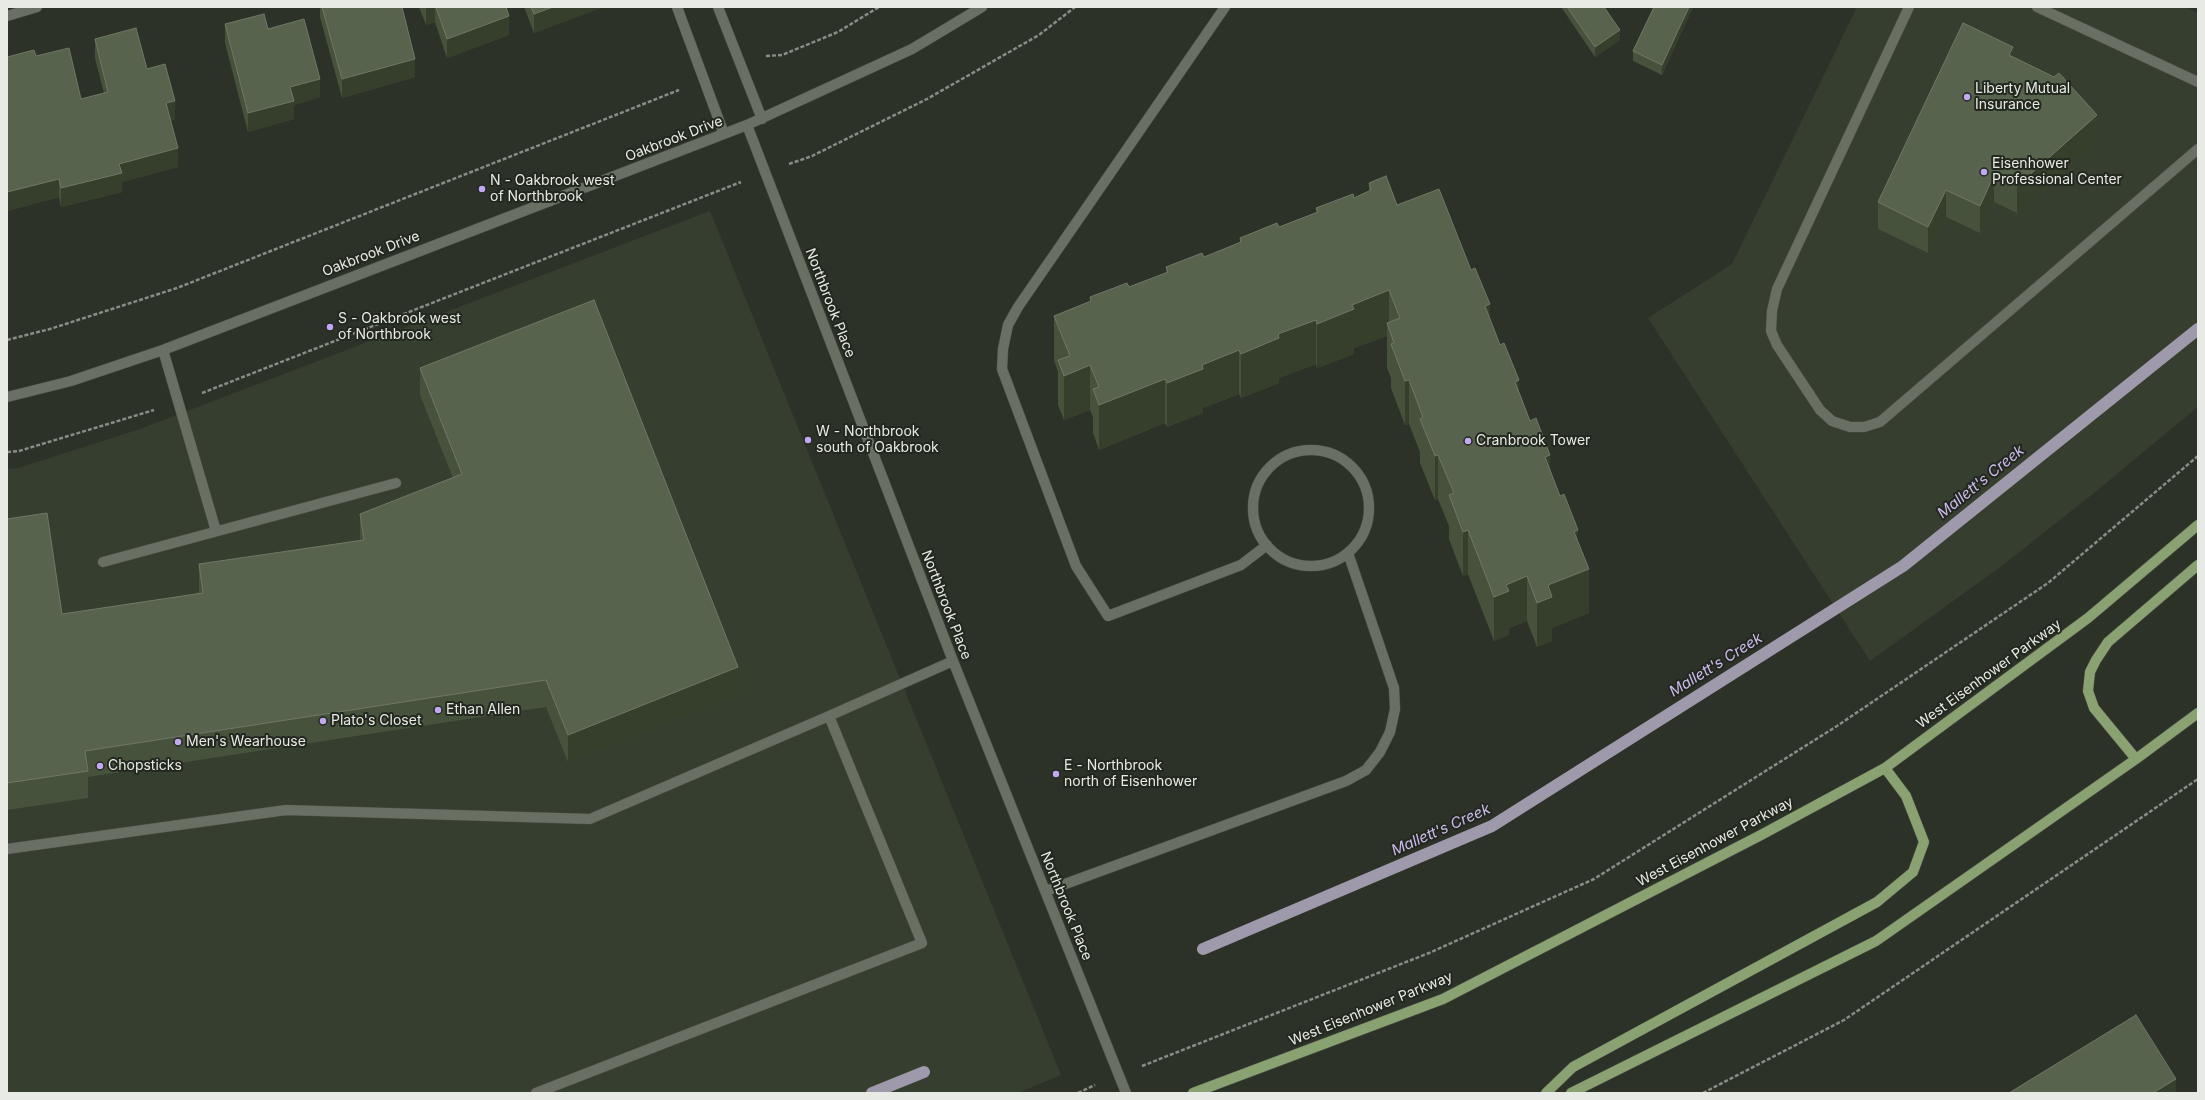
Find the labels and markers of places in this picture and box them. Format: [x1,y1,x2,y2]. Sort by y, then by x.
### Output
place label: Liberty Mutual Insurance [1975,81,2070,114]
marker: Liberty Mutual Insurance [1962,92,1972,102]
place label: Eisenhower Professional Center [1992,156,2122,188]
marker: Eisenhower Professional Center [1979,167,1989,177]
place label: N - Oakbrook west of Northbrook [490,173,614,206]
marker: N - Oakbrook west of Northbrook [477,184,487,194]
place label: S - Oakbrook west of Northbrook [338,311,461,344]
marker: S - Oakbrook west of Northbrook [325,322,335,332]
place label: W - Northbrook south of Oakbrook [816,424,939,456]
place label: Cranbrook Tower [1476,433,1590,449]
marker: W - Northbrook south of Oakbrook [803,435,813,445]
marker: Cranbrook Tower [1463,436,1473,446]
place label: Ethan Allen [446,702,520,718]
marker: Ethan Allen [433,705,443,715]
place label: Plato's Closet [331,713,421,729]
marker: Plato's Closet [318,716,328,726]
place label: Men's Wearhouse [186,734,306,750]
marker: Men's Wearhouse [173,737,183,747]
place label: Chopsticks [108,758,182,774]
place label: E - Northbrook north of Eisenhower [1064,758,1197,790]
marker: Chopsticks [95,761,105,771]
marker: E - Northbrook north of Eisenhower [1051,769,1061,779]

